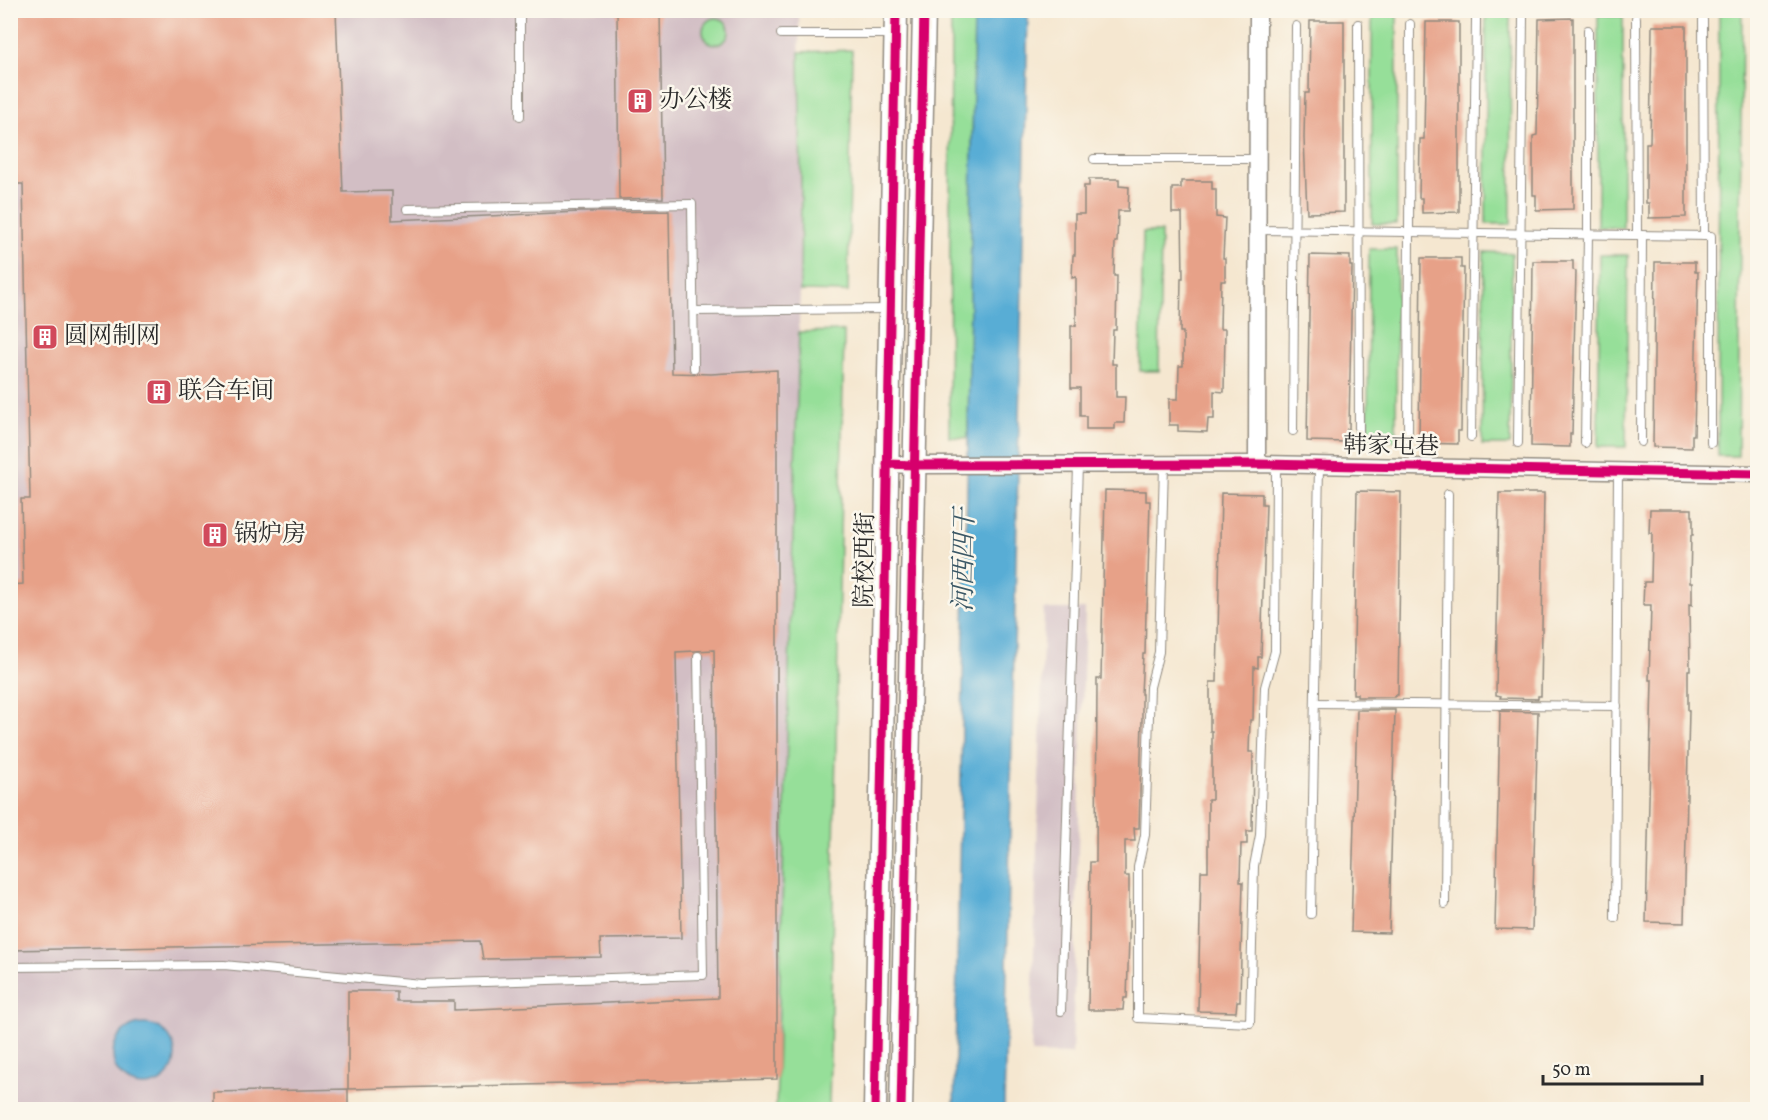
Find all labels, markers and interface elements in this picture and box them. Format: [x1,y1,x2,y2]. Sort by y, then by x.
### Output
place label: 办公楼 [660,84,732,118]
building icon: 办公楼 [625,86,655,116]
place label: 圆网制网 [64,320,160,354]
building icon: 圆网制网 [30,322,60,352]
place label: 联合车间 [178,375,274,409]
building icon: 联合车间 [144,377,174,407]
street label: 韩家屯巷 [1343,429,1439,465]
water label: 河西四干 [946,505,984,612]
street label: 院校西街 [848,512,884,608]
place label: 锅炉房 [234,518,306,552]
building icon: 锅炉房 [200,520,230,550]
scale bar [1543,1048,1702,1086]
text: 50 m [1552,1058,1591,1083]

